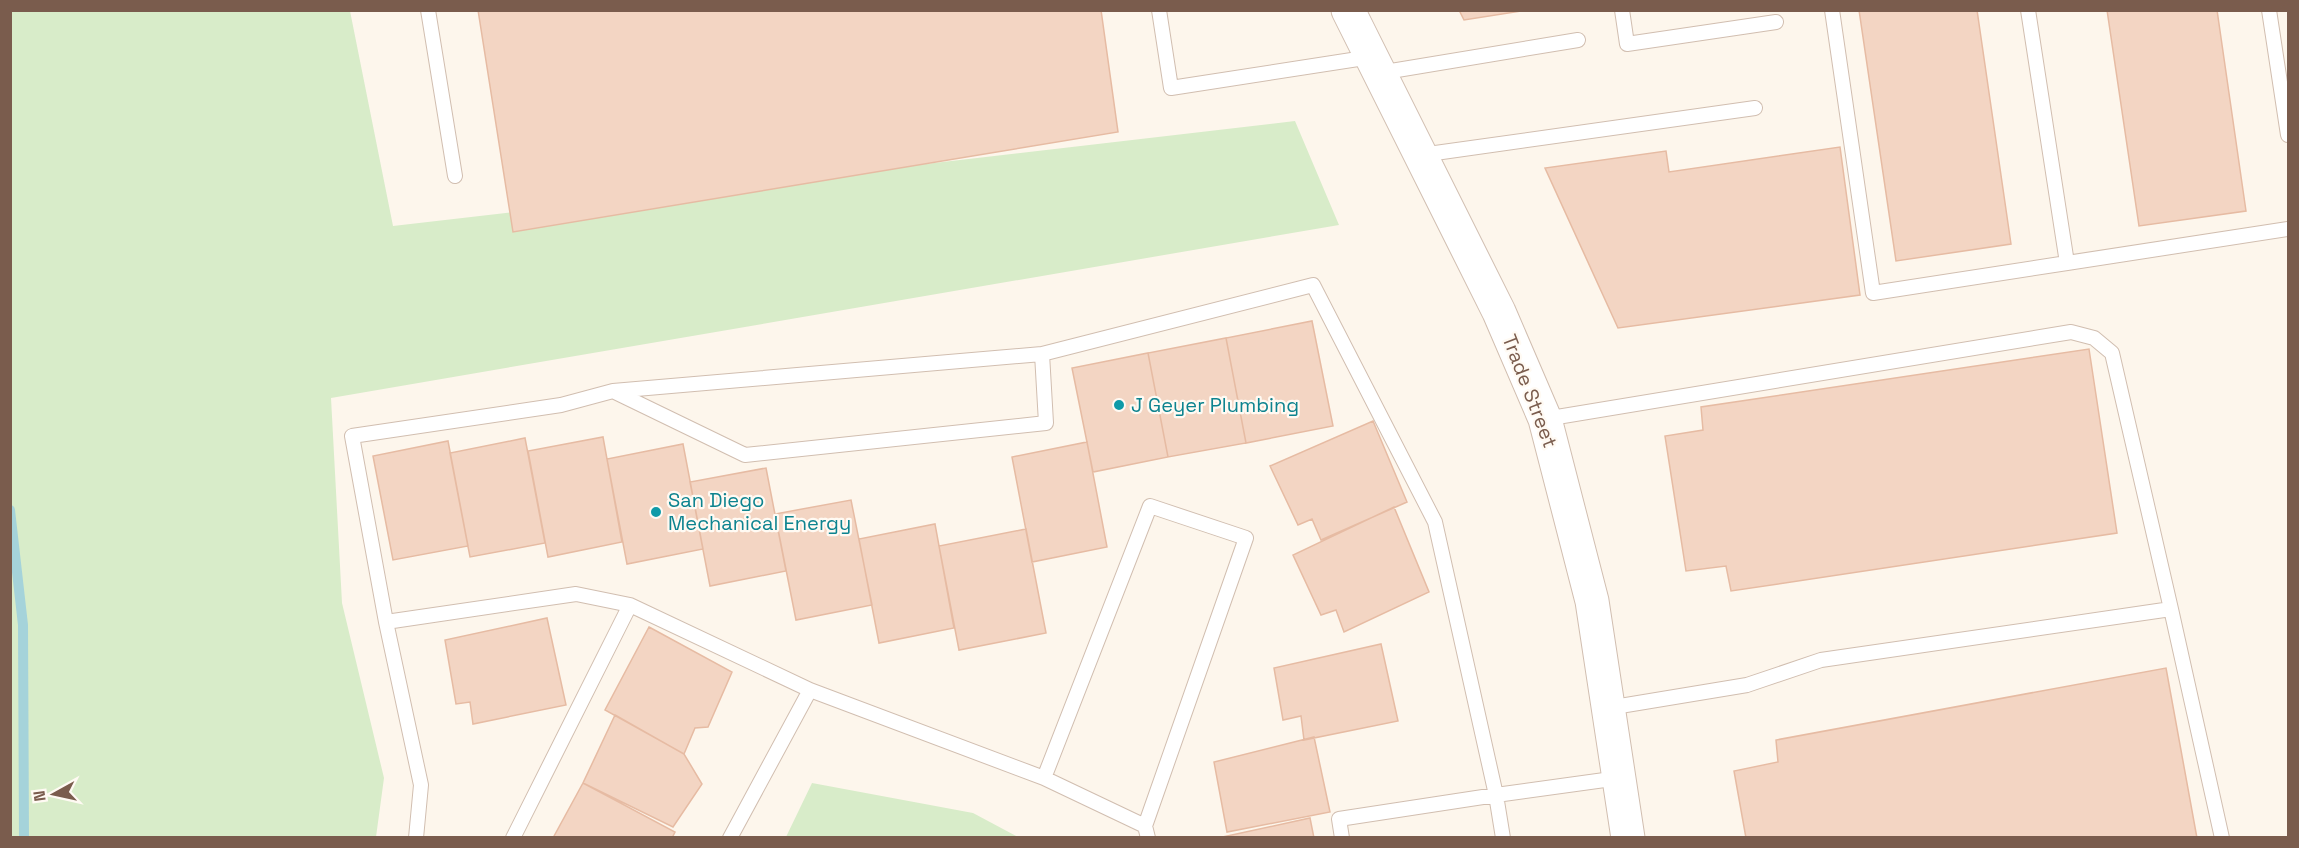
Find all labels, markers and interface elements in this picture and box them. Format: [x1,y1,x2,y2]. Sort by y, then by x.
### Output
street label: Trade Street [1496,330,1564,452]
place label: J Geyer Plumbing [1131,392,1299,418]
marker: J Geyer Plumbing [1112,398,1126,412]
place label: San Diego Mechanical Energy [668,487,851,536]
marker: San Diego Mechanical Energy [649,505,663,519]
north arrow [24,764,84,824]
text: N [28,789,51,803]

